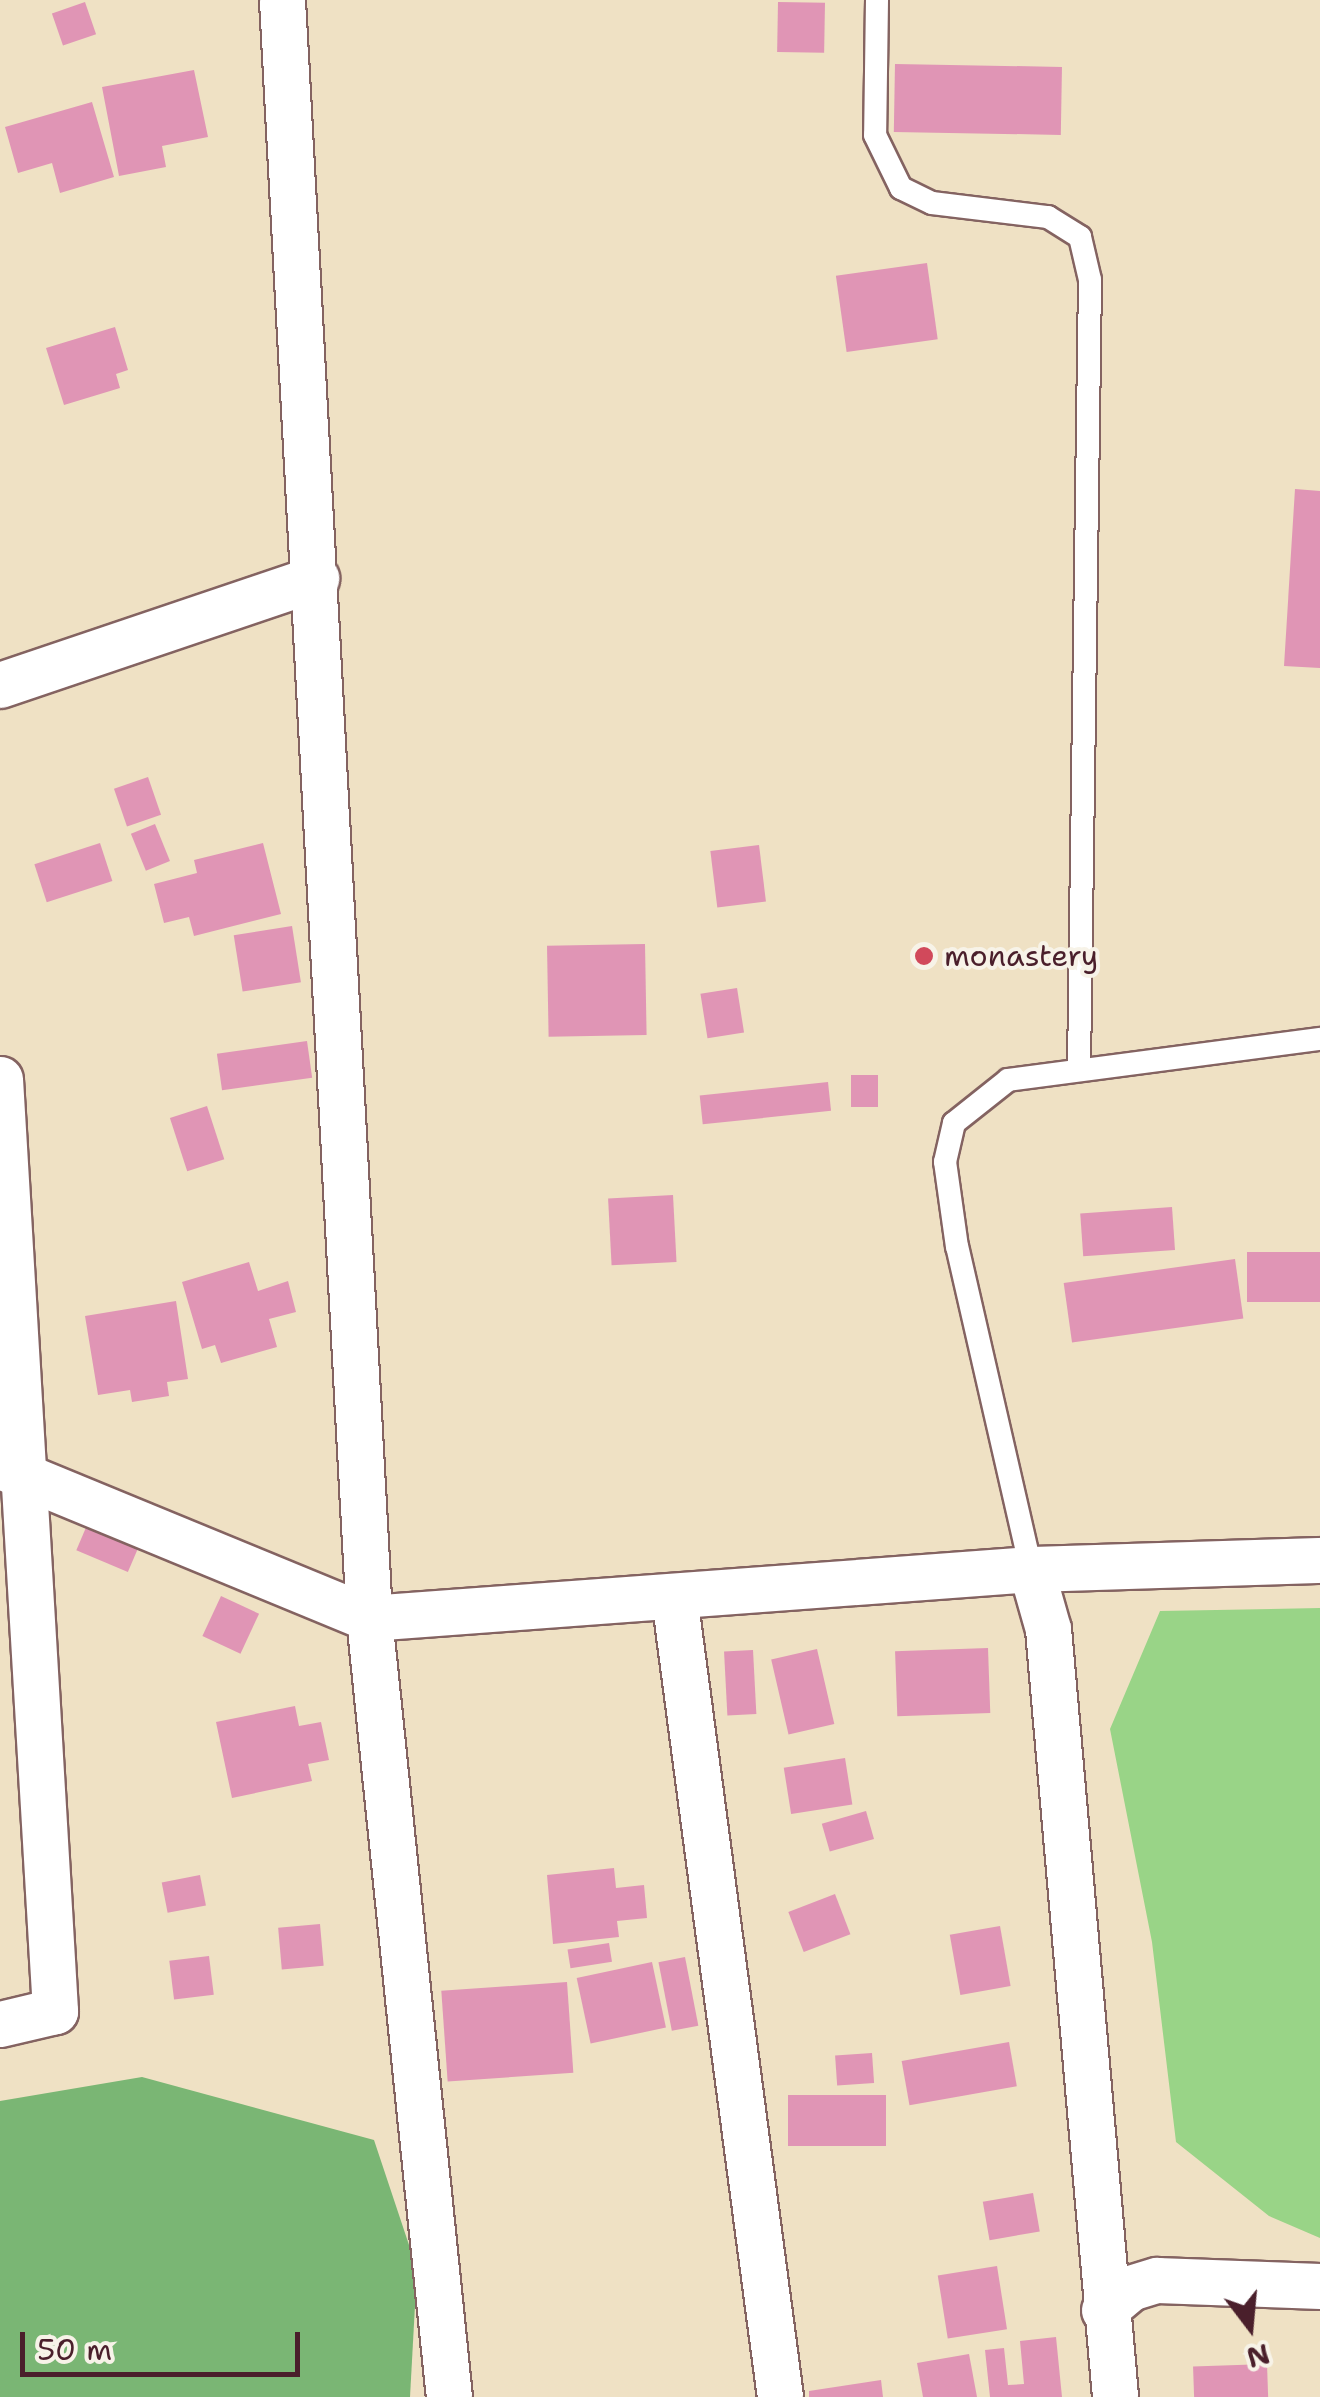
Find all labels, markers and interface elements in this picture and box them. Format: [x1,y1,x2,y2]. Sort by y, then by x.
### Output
place label: monastery [944,938,1098,974]
marker: monastery [913,945,935,967]
north arrow [1200,2277,1300,2377]
scale bar [25,2312,305,2374]
text: 50 m [37,2329,112,2370]
text: N [1242,2335,1274,2377]

